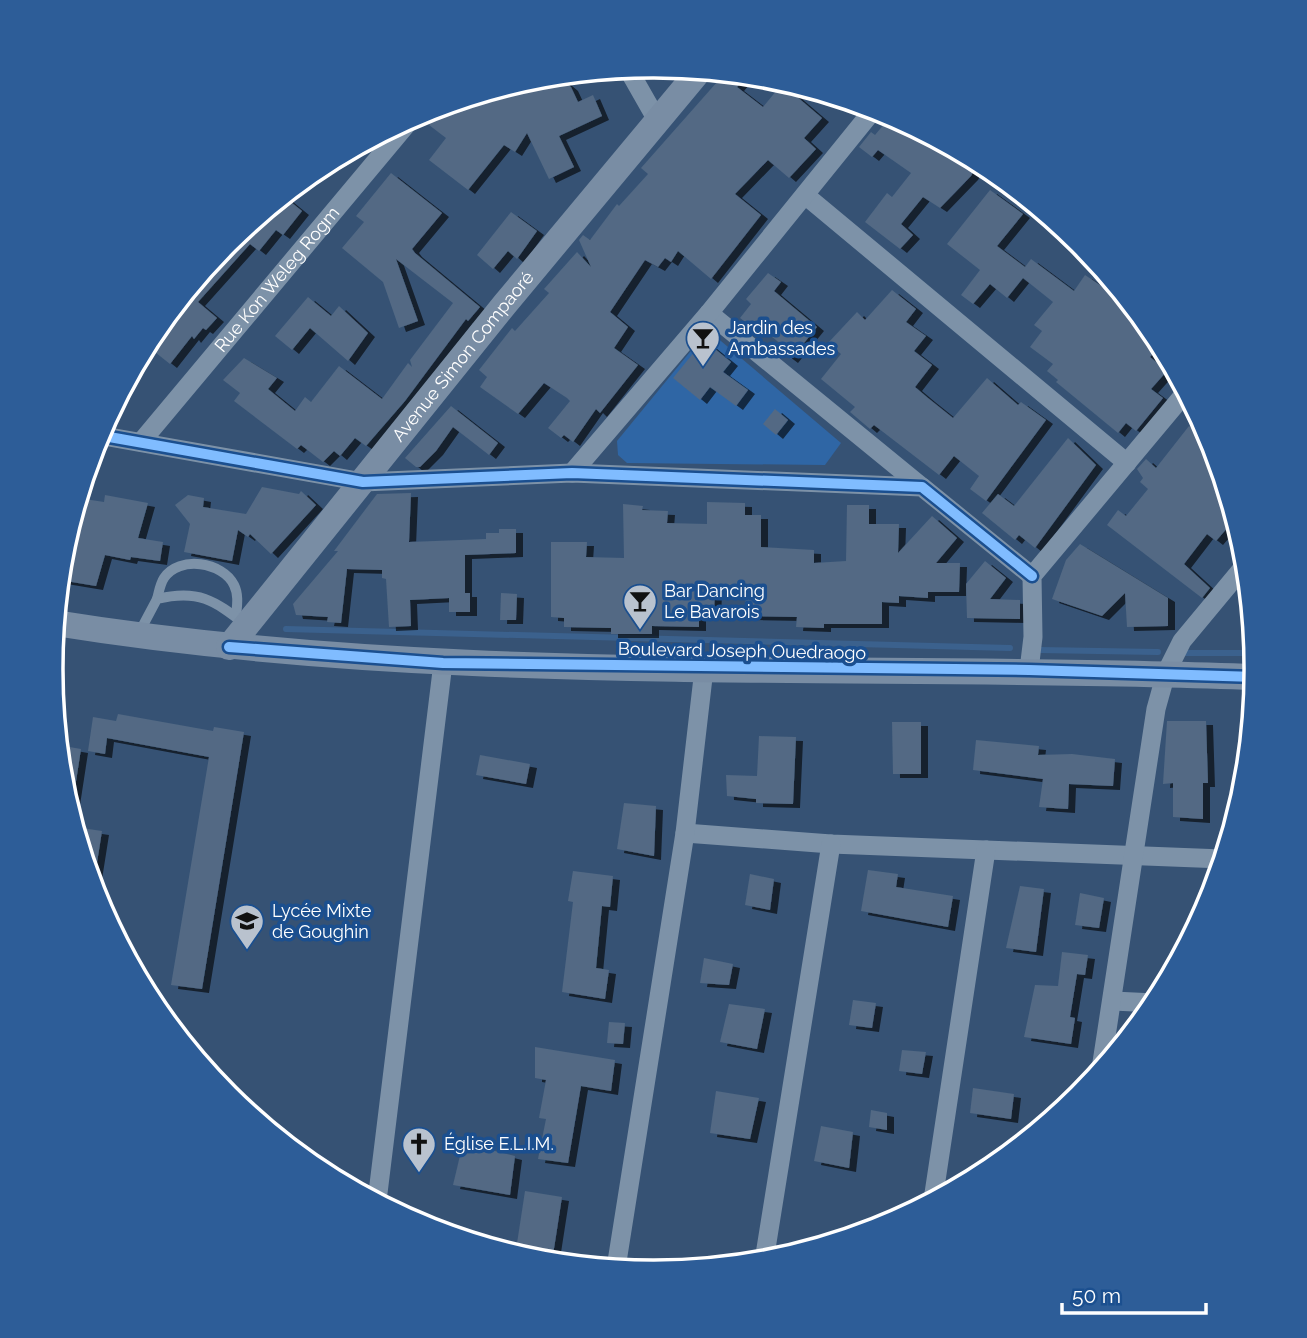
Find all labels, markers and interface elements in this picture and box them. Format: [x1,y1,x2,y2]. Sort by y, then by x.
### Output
street label: Rue Kon Weleg Rogm [210,202,343,356]
street label: Avenue Simon Compaoré [388,267,538,446]
place label: Jardin des Ambassades [728,317,836,359]
bar icon: Jardin des Ambassades [684,319,722,368]
place label: Bar Dancing Le Bavarois [664,580,765,622]
bar icon: Bar Dancing Le Bavarois [621,582,659,631]
street label: Boulevard Joseph Ouedraogo [618,638,867,663]
place label: Lycée Mixte de Goughin [272,900,372,942]
school or university icon: Lycée Mixte de Goughin [228,902,266,951]
church icon: Église E.L.I.M. [400,1125,438,1174]
place label: Église E.L.I.M. [444,1132,554,1154]
scale bar [1062,1272,1206,1316]
text: 50 m [1072,1283,1121,1308]

